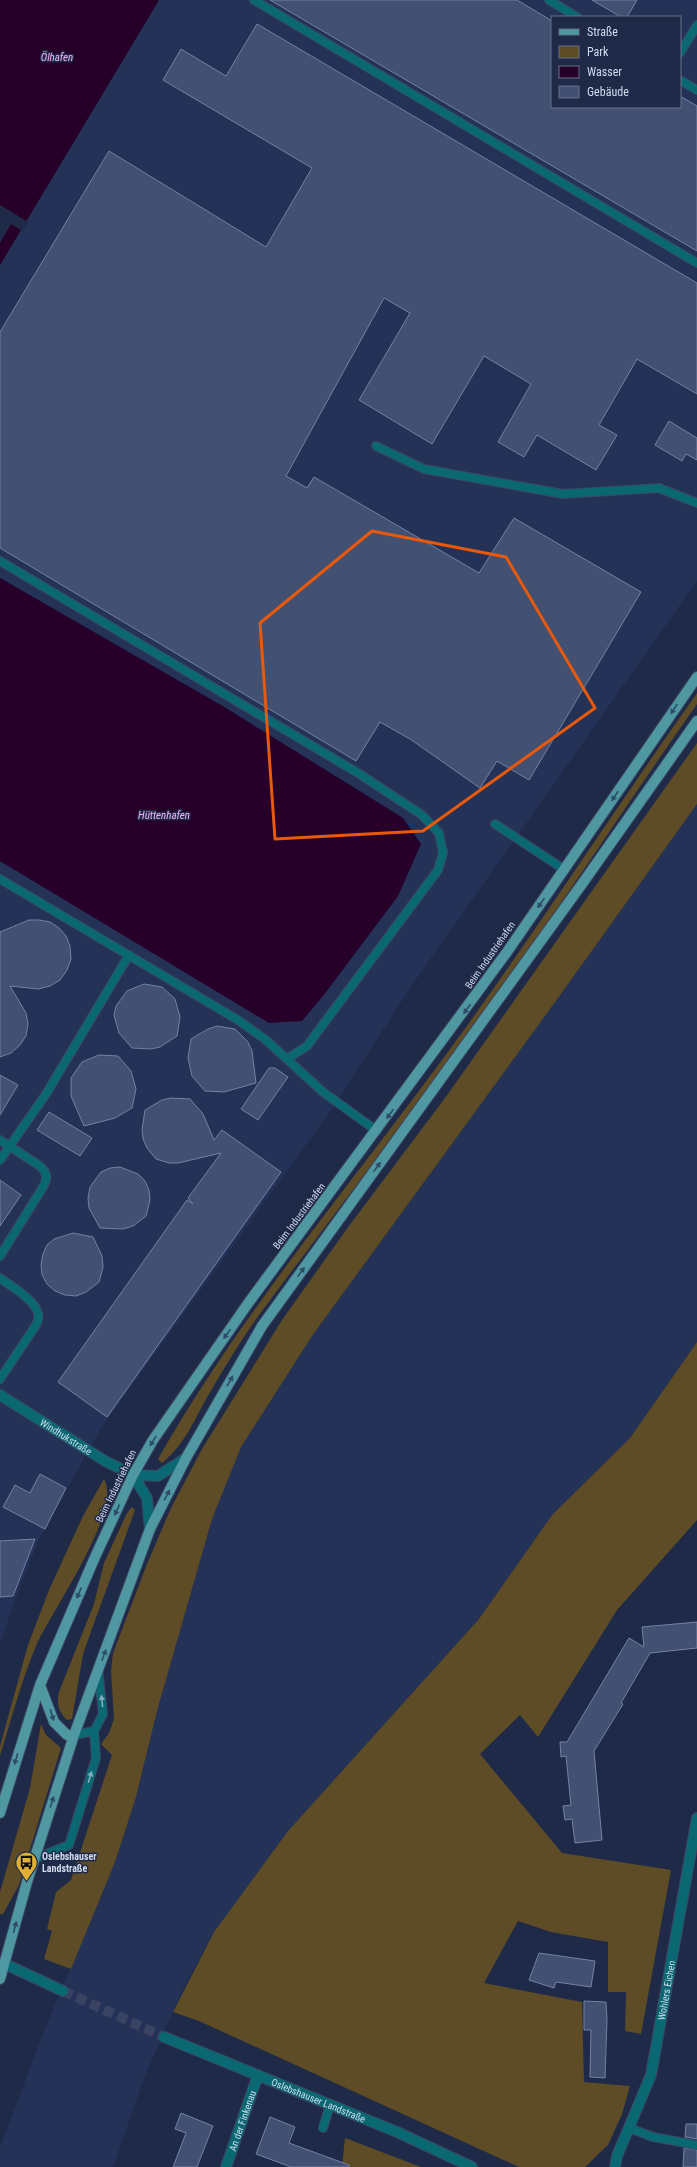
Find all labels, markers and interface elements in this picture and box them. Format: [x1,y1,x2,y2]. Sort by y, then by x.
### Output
legend [551,16,681,108]
text: Straße [587,25,618,39]
text: Park [587,45,609,59]
water label: Ölhafen [41,51,73,64]
text: Wasser [587,65,622,79]
text: Gebäude [587,85,629,99]
one-way arrow [670,703,678,714]
one-way arrow [611,791,619,801]
water label: Hüttenhafen [138,809,190,822]
one-way arrow [537,898,545,908]
street label: Beim Industriehafen [463,919,517,991]
one-way arrow [462,1004,471,1015]
one-way arrow [386,1109,394,1119]
one-way arrow [373,1161,381,1172]
street label: Beim Industriehafen [271,1181,327,1251]
one-way arrow [297,1266,305,1277]
one-way arrow [223,1329,231,1339]
one-way arrow [227,1375,234,1387]
street label: Windhukstraße [38,1416,94,1457]
one-way arrow [149,1435,156,1447]
street label: Beim Industriehafen [94,1448,138,1524]
one-way arrow [164,1489,171,1500]
one-way arrow [114,1505,120,1516]
one-way arrow [76,1587,82,1598]
one-way arrow [101,1648,107,1660]
one-way arrow [99,1695,105,1707]
one-way arrow [49,1709,55,1721]
one-way arrow [13,1754,19,1766]
one-way arrow [87,1771,93,1783]
one-way arrow [49,1796,55,1808]
bus stop icon: Oslebshauser Landstraße [14,1849,40,1882]
place label: Oslebshauser Landstraße [42,1851,97,1874]
one-way arrow [12,1921,18,1933]
street label: Wohlers Eichen [655,1959,677,2021]
street label: Oslebshauser Landstraße [270,2076,368,2124]
street label: An der Finkenau [226,2089,258,2152]

